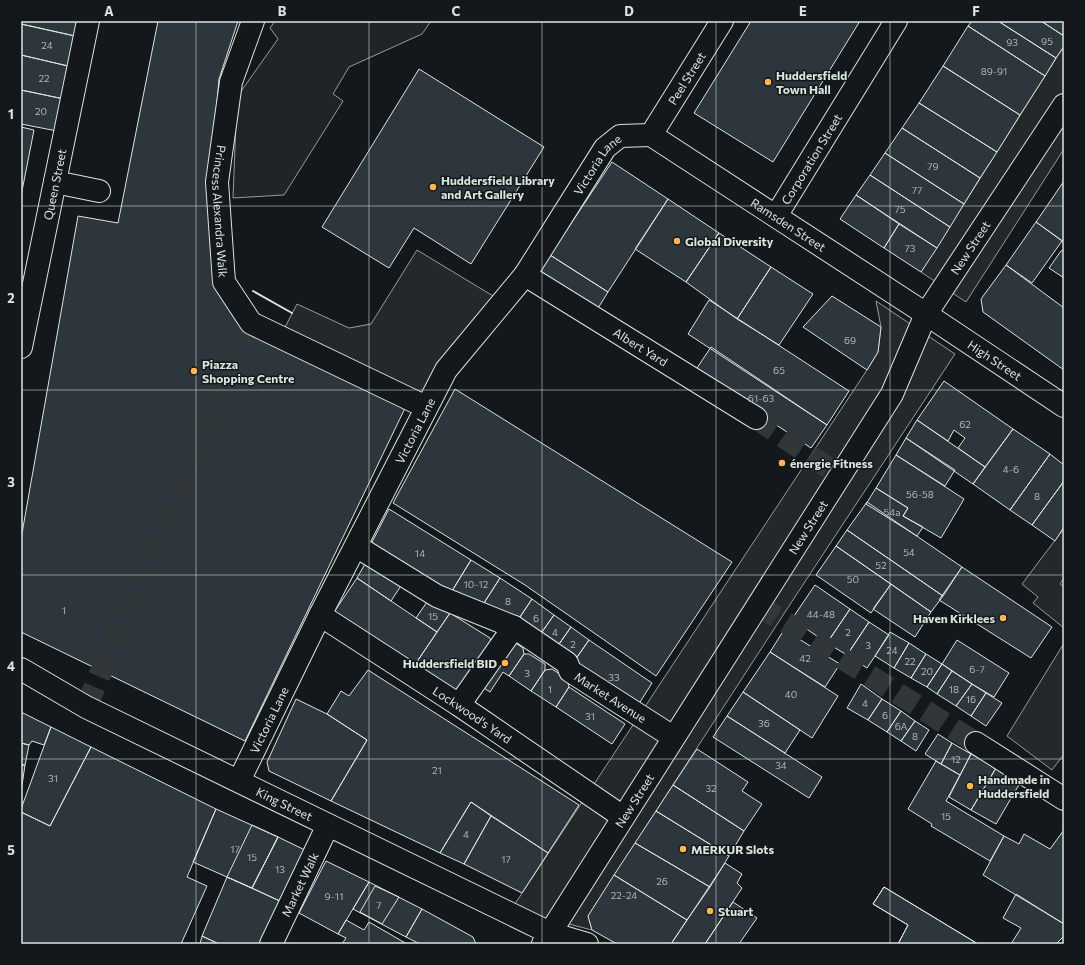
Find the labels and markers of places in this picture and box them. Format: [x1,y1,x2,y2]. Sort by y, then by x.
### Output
place label: Huddersfield Town Hall [776,68,847,96]
marker: Huddersfield Town Hall [763,77,773,87]
place label: Huddersfield Library and Art Gallery [441,173,555,201]
marker: Huddersfield Library and Art Gallery [428,182,438,192]
place label: Global Diversity [685,234,774,248]
marker: Global Diversity [672,236,682,246]
place label: Piazza Shopping Centre [202,357,294,385]
marker: Piazza Shopping Centre [189,366,199,376]
place label: énergie Fitness [790,456,873,470]
marker: énergie Fitness [777,458,787,468]
place label: Haven Kirklees [913,611,995,625]
marker: Haven Kirklees [998,613,1008,623]
place label: Huddersfield BID [403,656,497,670]
marker: Huddersfield BID [500,658,510,668]
place label: Handmade in Huddersfield [978,772,1050,800]
marker: Handmade in Huddersfield [965,781,975,791]
place label: MERKUR Slots [691,842,774,856]
marker: MERKUR Slots [678,844,688,854]
place label: Stuart [718,904,753,918]
marker: Stuart [705,906,715,916]

